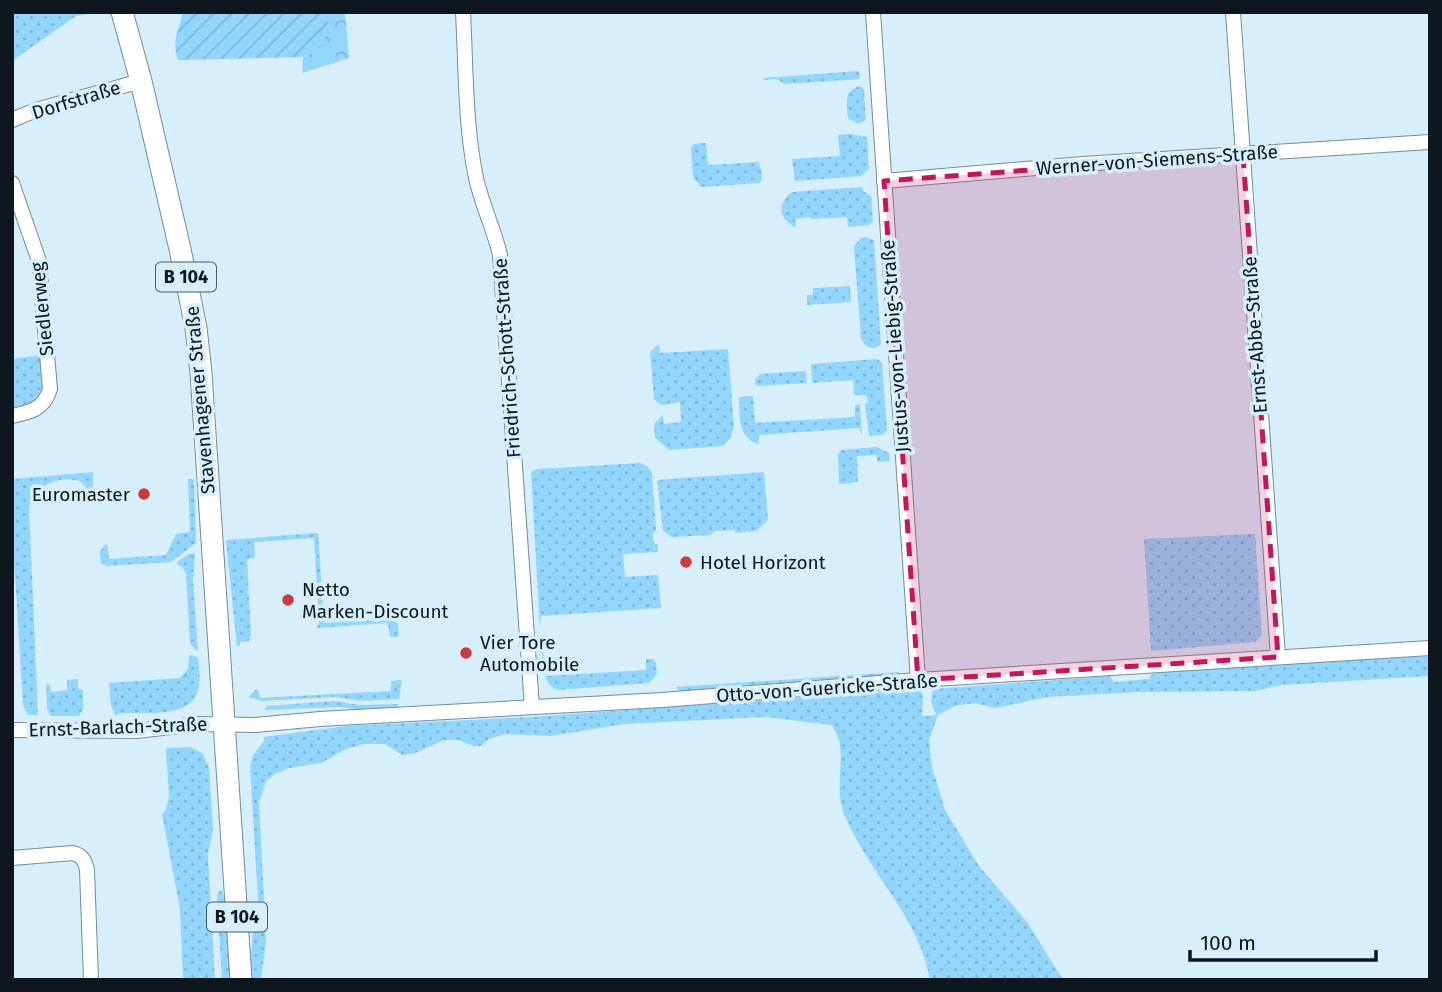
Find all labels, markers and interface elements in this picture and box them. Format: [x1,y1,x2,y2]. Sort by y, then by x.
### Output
street label: Dorfstraße [29,76,123,124]
street label: Werner-von-Siemens-Straße [1035,140,1279,180]
street label: Justus-von-Liebig-Straße [876,239,914,453]
street label: Ernst-Abbe-Straße [1238,256,1272,414]
street label: Friedrich-Schott-Straße [489,257,525,459]
street label: Siedlerweg [26,261,58,357]
road number: B 104 [156,262,216,292]
street label: Stavenhagener Straße [180,305,220,495]
place label: Euromaster [32,483,131,506]
marker: Euromaster [136,486,152,502]
place label: Hotel Horizont [700,551,826,574]
marker: Hotel Horizont [678,554,694,570]
place label: Netto Marken-Discount [302,578,449,623]
marker: Netto Marken-Discount [280,592,296,608]
place label: Vier Tore Automobile [480,631,579,676]
marker: Vier Tore Automobile [458,645,474,661]
street label: Otto-von-Guericke-Straße [715,669,939,707]
street label: Ernst-Barlach-Straße [28,712,208,742]
road number: B 104 [207,902,267,932]
scale bar [1190,918,1376,962]
text: 100 m [1200,930,1256,956]

